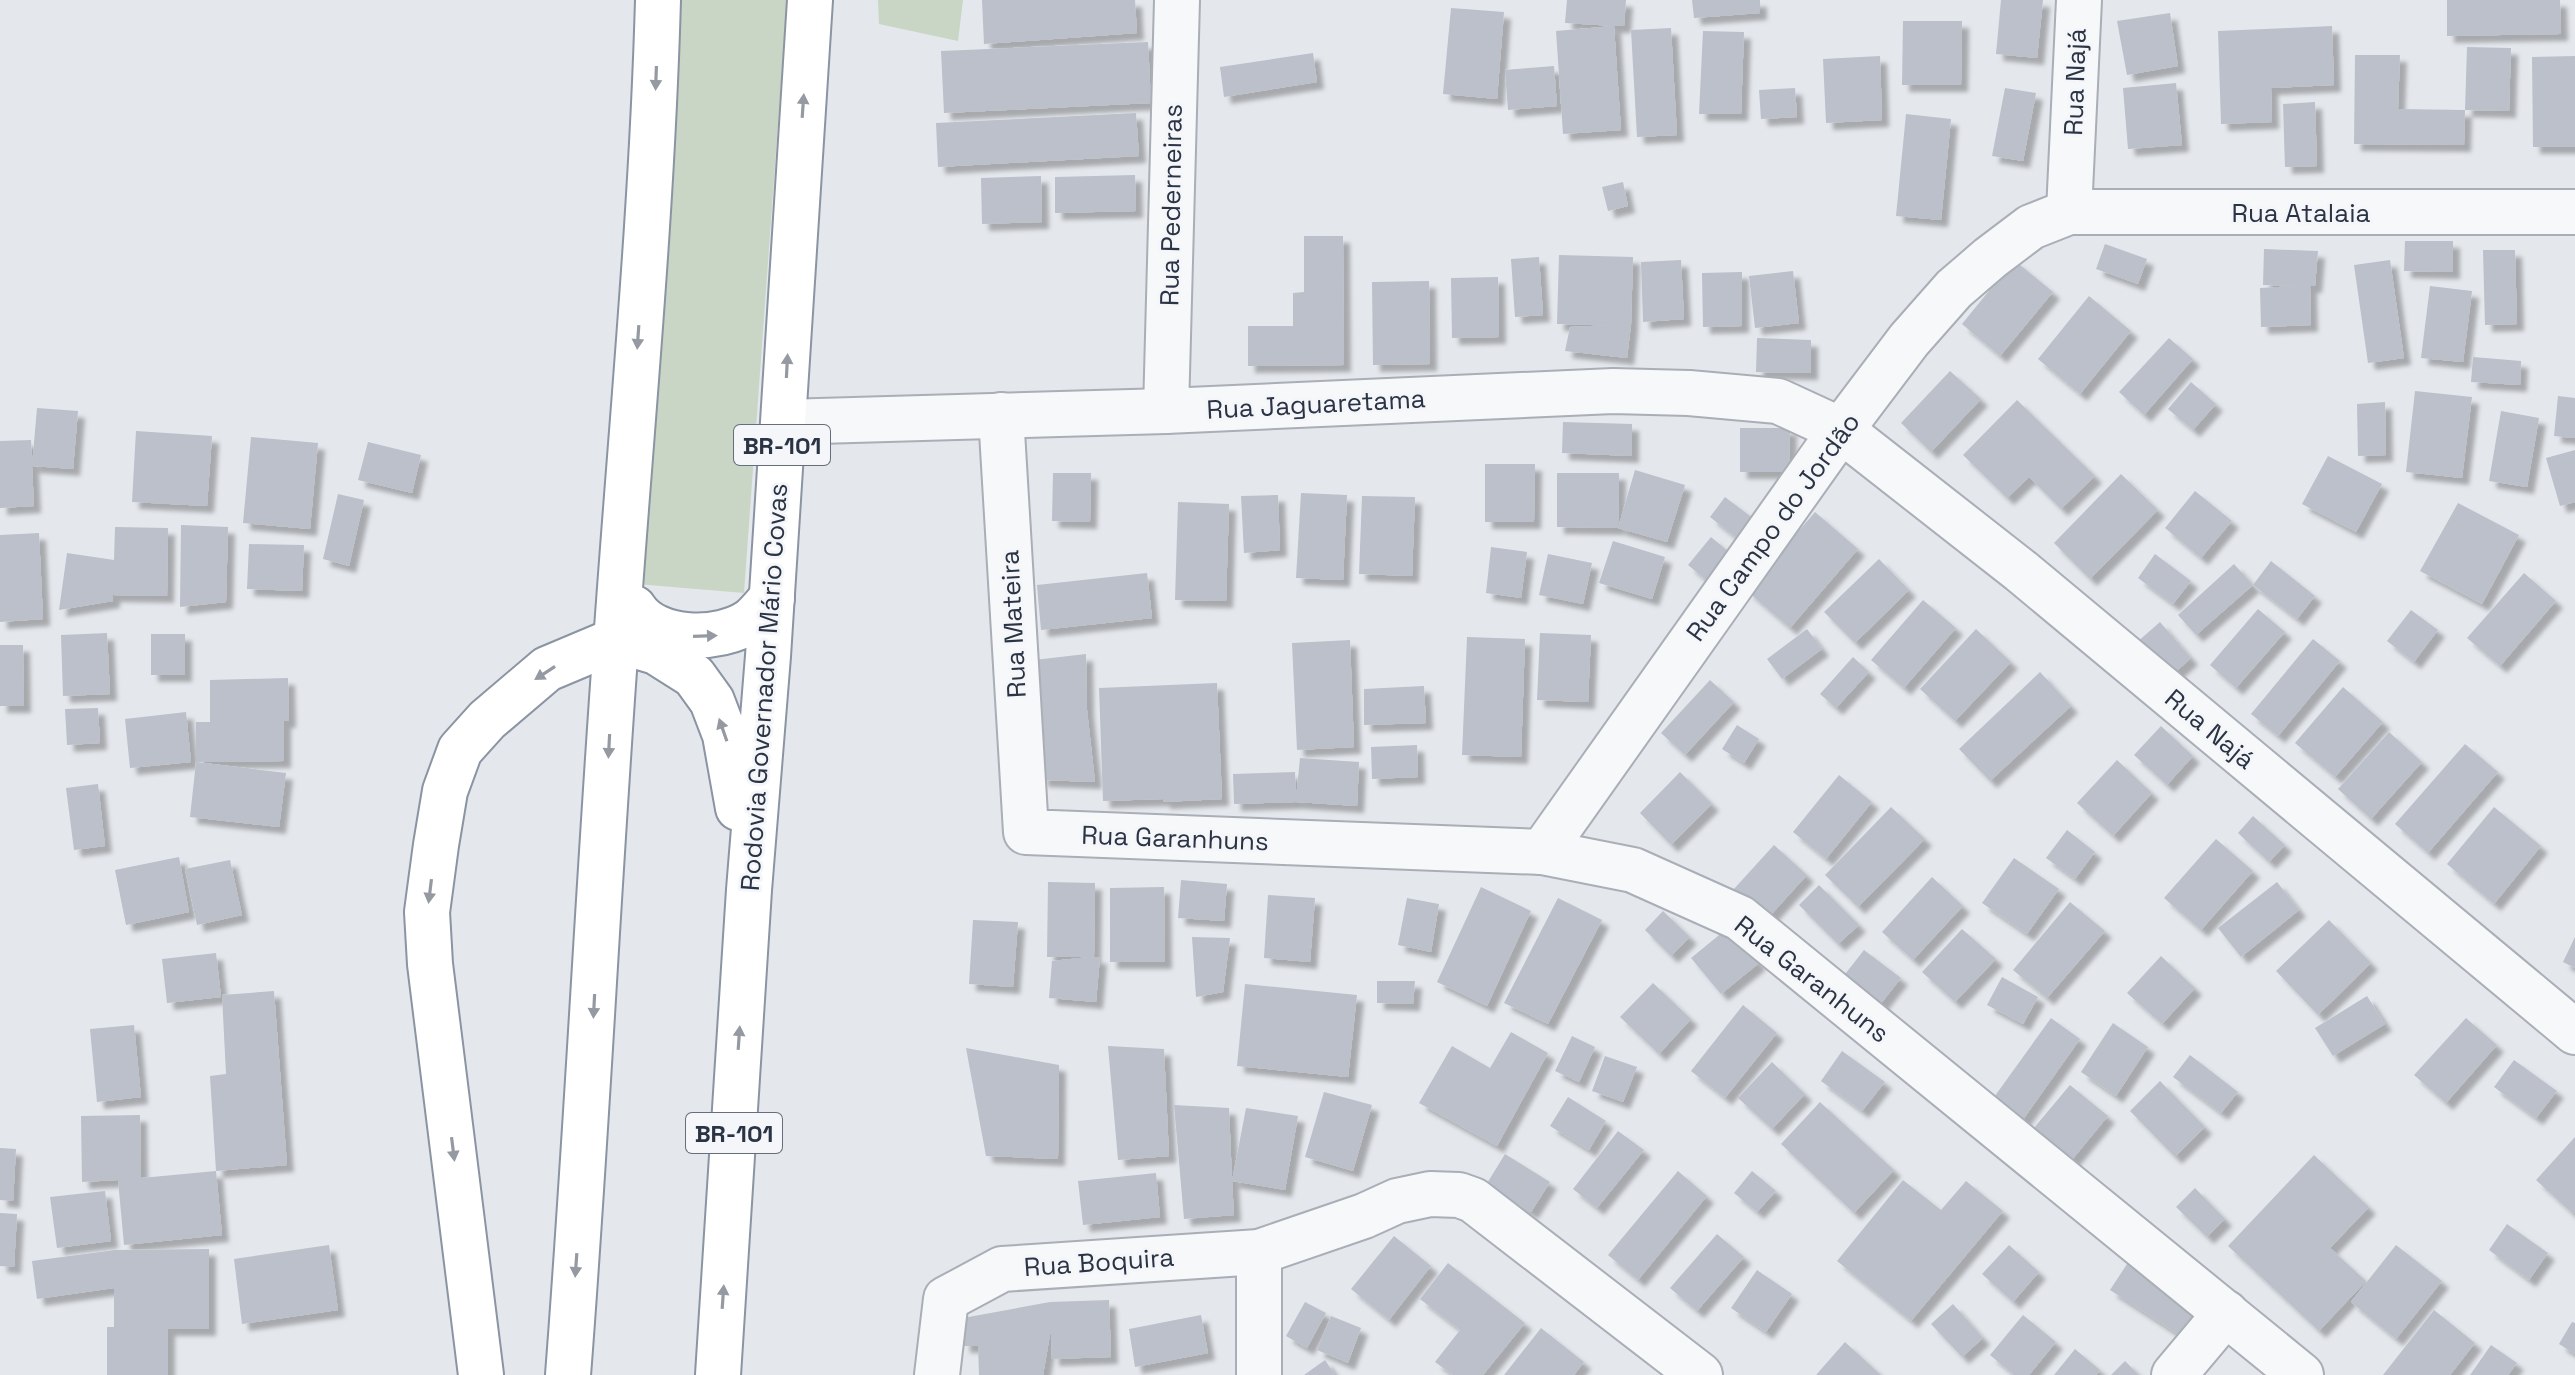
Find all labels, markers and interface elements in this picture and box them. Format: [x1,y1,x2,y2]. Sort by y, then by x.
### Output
street label: Rua Najá [2056,28,2094,136]
one-way arrow [649,66,662,91]
one-way arrow [797,93,810,118]
street label: Rua Pederneiras [1152,104,1190,306]
street label: Rua Atalaia [2232,196,2371,230]
one-way arrow [631,325,644,350]
one-way arrow [781,353,794,378]
street label: Rua Jaguaretama [1206,381,1426,427]
street label: Rua Campo do Jordão [1679,406,1867,648]
road number: BR-101 [734,425,830,465]
street label: Rodovia Governador Mário Covas [733,482,795,892]
street label: Rua Mateira [992,549,1034,699]
one-way arrow [693,629,718,642]
one-way arrow [535,665,556,680]
street label: Rua Najá [2158,681,2262,777]
one-way arrow [716,718,728,742]
one-way arrow [602,734,615,759]
street label: Rua Garanhuns [1081,818,1269,858]
one-way arrow [423,879,436,904]
street label: Rua Garanhuns [1728,908,1896,1050]
one-way arrow [587,994,600,1019]
one-way arrow [733,1025,746,1050]
road number: BR-101 [686,1113,782,1153]
one-way arrow [447,1137,460,1162]
street label: Rua Boquira [1023,1240,1175,1284]
one-way arrow [570,1253,583,1278]
one-way arrow [717,1284,730,1309]

